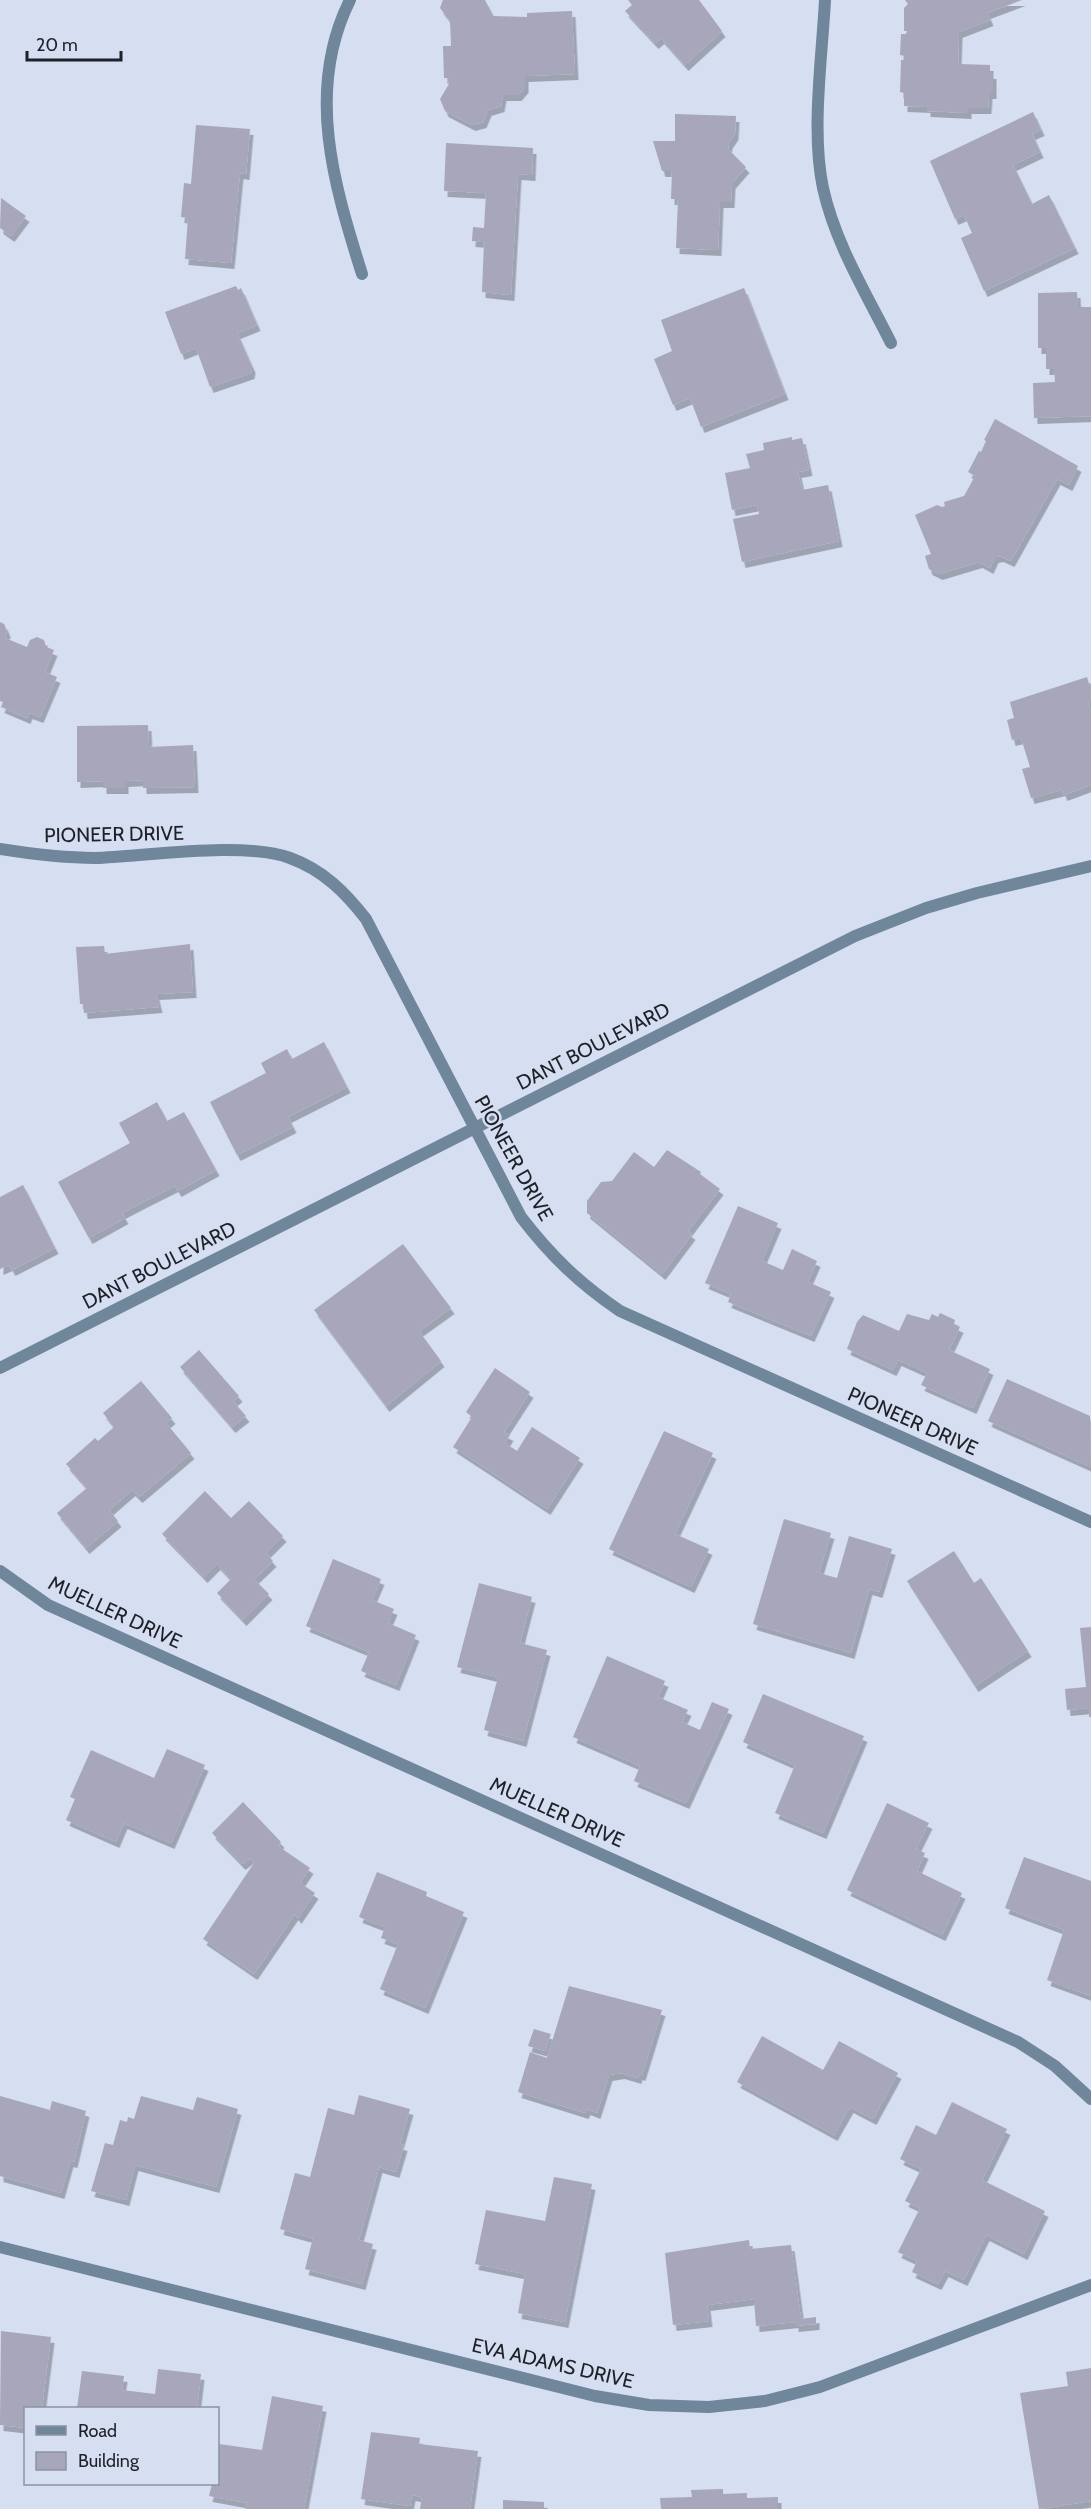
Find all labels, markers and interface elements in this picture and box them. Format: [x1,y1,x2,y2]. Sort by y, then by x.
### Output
scale bar [27,24,122,62]
text: 20 m [36,34,78,56]
street label: PIONEER DRIVE [44,821,184,847]
street label: DANT BOULEVARD [512,997,674,1095]
street label: PIONEER DRIVE [470,1091,558,1225]
street label: DANT BOULEVARD [78,1216,240,1314]
street label: PIONEER DRIVE [844,1382,982,1460]
street label: MUELLER DRIVE [45,1571,185,1653]
street label: MUELLER DRIVE [486,1772,628,1852]
street label: EVA ADAMS DRIVE [470,2333,636,2393]
legend [24,2407,219,2485]
text: Road [78,2420,117,2442]
text: Building [78,2450,140,2472]

